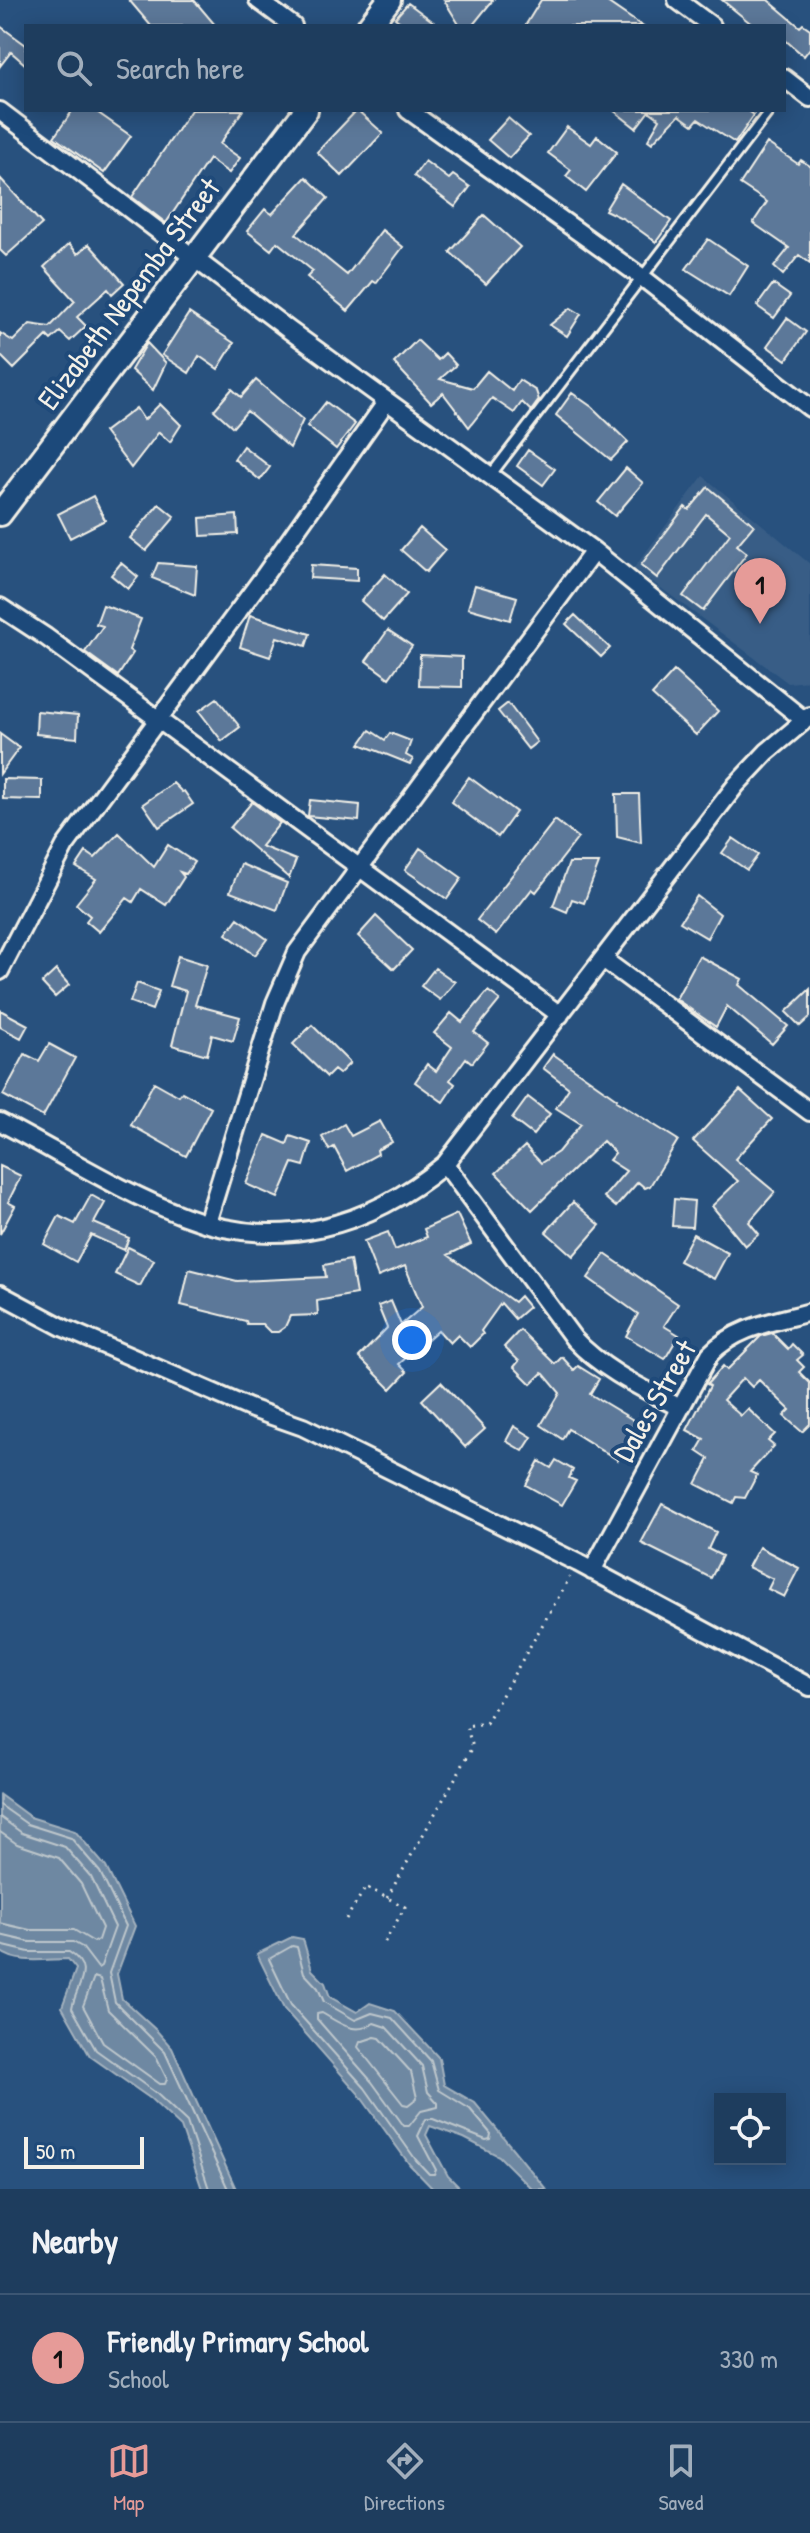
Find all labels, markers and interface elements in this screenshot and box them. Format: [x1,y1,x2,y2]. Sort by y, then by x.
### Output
search box [24,24,786,112]
icon: search [52,46,96,90]
text: Search here [116,48,244,88]
street label: Elizabeth Nepemba Street [28,169,229,417]
pin: 1 [734,558,786,624]
your location [392,1320,432,1360]
street label: Dales Street [603,1332,705,1469]
map controls [714,2093,786,2165]
button: locate [714,2093,786,2165]
scale bar [24,2133,144,2169]
text: 50 m [36,2136,75,2166]
text: Nearby [32,2218,118,2264]
text: Friendly Primary School [108,2321,368,2361]
text: 1 [53,2341,63,2376]
text: 330 m [719,2341,778,2376]
text: School [108,2361,169,2396]
tab: Map [107,2439,151,2517]
tab: Directions [364,2439,445,2517]
tab: Saved [658,2439,703,2517]

